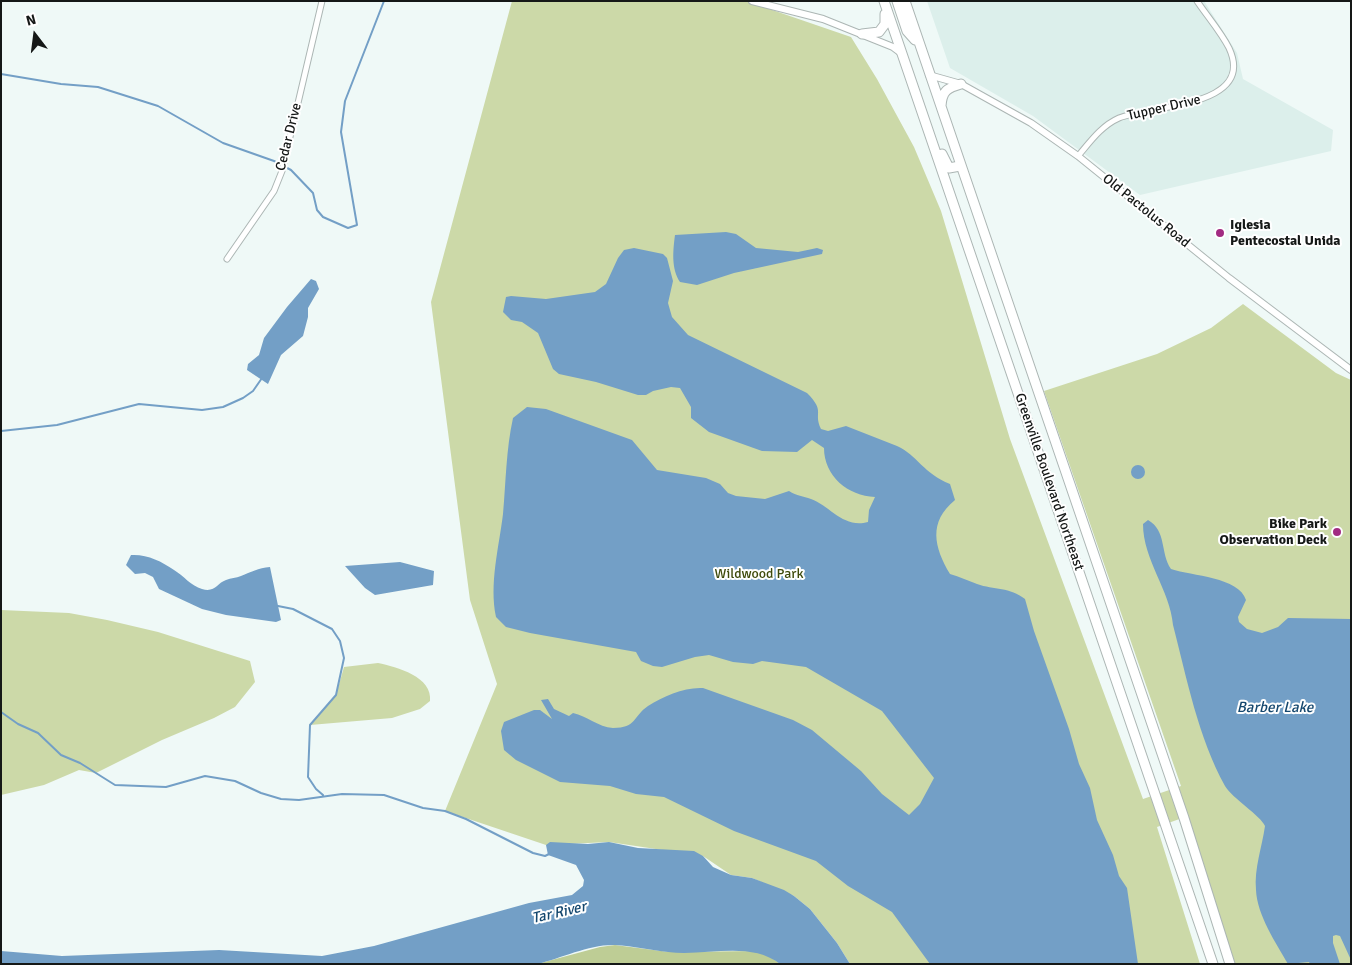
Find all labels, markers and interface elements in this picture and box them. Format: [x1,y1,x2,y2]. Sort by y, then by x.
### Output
north arrow [10,10,60,60]
text: N [24,11,38,30]
street label: Tupper Drive [1126,91,1202,125]
street label: Cedar Drive [272,101,306,173]
street label: Old Pactolus Road [1099,171,1193,251]
place label: Iglesia Pentecostal Unida [1230,217,1341,250]
marker: Iglesia Pentecostal Unida [1214,227,1226,239]
street label: Greenville Boulevard Northeast [1011,391,1087,573]
place label: Bike Park Observation Deck [1219,516,1327,548]
marker: Bike Park Observation Deck [1331,526,1343,538]
park label: Wildwood Park [714,566,804,582]
water label: Barber Lake [1237,699,1313,717]
water label: Tar River [530,898,588,928]

